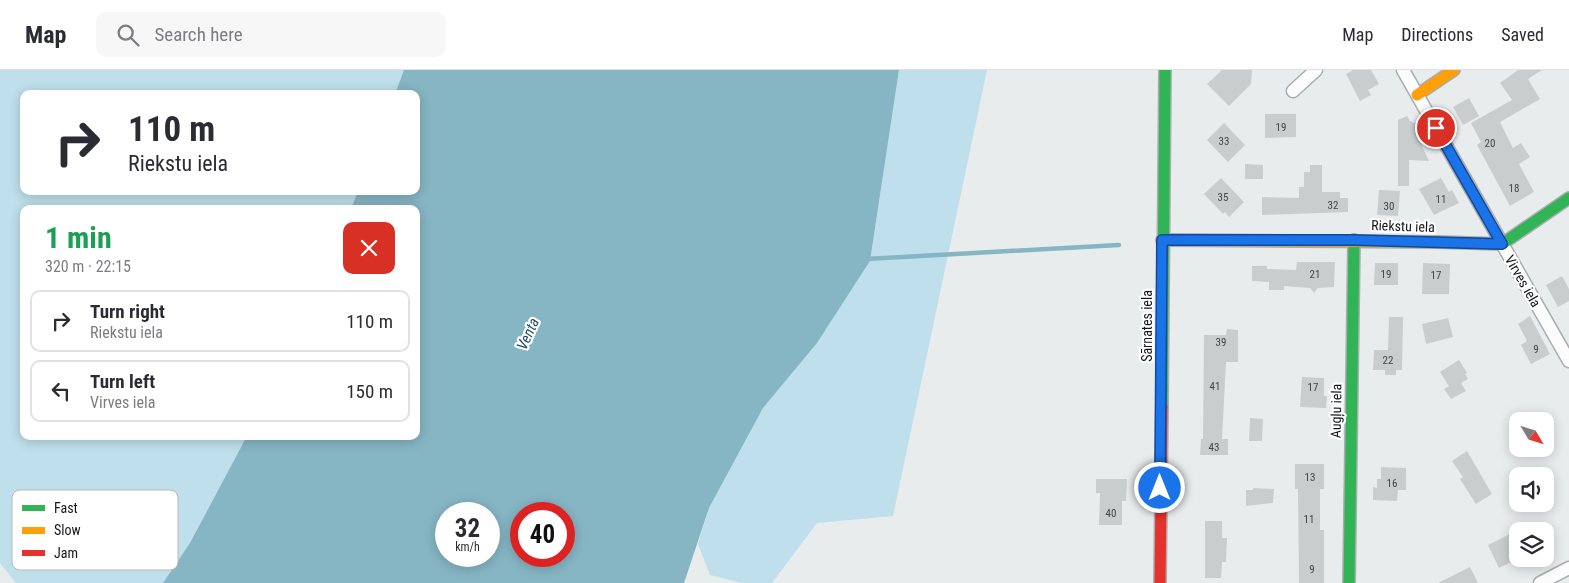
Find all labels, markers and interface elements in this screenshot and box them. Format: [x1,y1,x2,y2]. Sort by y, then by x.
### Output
search box [96,12,446,57]
text: Map [25,21,66,49]
icon: search [114,21,142,49]
text: Search here [154,23,243,46]
text: Map [1342,24,1373,45]
text: Directions [1401,24,1473,45]
text: Saved [1501,24,1544,45]
pin [1415,107,1457,149]
text: 110 m [128,109,215,150]
icon: right [45,110,110,175]
icon: arrive [1422,114,1450,142]
house number: 19 [1276,121,1286,134]
house number: 33 [1219,135,1229,148]
house number: 20 [1485,137,1495,150]
text: Riekstu iela [128,151,228,176]
house number: 18 [1509,182,1519,195]
house number: 35 [1218,191,1228,204]
house number: 11 [1436,193,1446,206]
house number: 32 [1328,199,1338,212]
house number: 30 [1384,200,1394,213]
street label: Riekstu iela [1371,217,1435,235]
text: 1 min [45,220,112,255]
button: close [343,222,395,274]
street label: Virves iela [1502,252,1544,310]
text: 320 m · 22:15 [45,257,131,276]
house number: 21 [1310,268,1320,281]
house number: 19 [1381,268,1391,281]
house number: 17 [1431,269,1441,282]
street label: Sārnates iela [1139,290,1155,362]
text: Turn right [90,300,165,323]
icon: right [47,307,75,335]
text: 110 m [346,310,393,333]
water label: Venta [513,315,543,353]
text: Riekstu iela [90,323,163,342]
house number: 39 [1216,336,1226,349]
house number: 9 [1533,343,1539,356]
house number: 22 [1383,354,1393,367]
text: Turn left [90,370,155,393]
icon: left [47,377,75,405]
text: 150 m [346,380,393,403]
house number: 41 [1210,380,1220,393]
house number: 17 [1308,381,1318,394]
street label: Augļu iela [1328,384,1345,438]
text: Virves iela [90,393,155,412]
north arrow [1509,412,1554,458]
map controls [1509,412,1554,567]
house number: 43 [1209,441,1219,454]
position arrow [1133,461,1185,513]
button: sound [1509,467,1554,512]
house number: 13 [1305,471,1315,484]
house number: 16 [1387,477,1397,490]
legend [12,490,178,570]
text: Fast [54,500,78,516]
speed limit sign: 40 [510,502,575,567]
house number: 40 [1106,507,1116,520]
house number: 11 [1304,513,1314,526]
text: 32 [455,514,480,543]
text: Slow [54,522,81,538]
button: layers [1509,522,1554,567]
text: km/h [455,540,480,554]
text: Jam [54,545,78,561]
house number: 9 [1309,563,1315,576]

